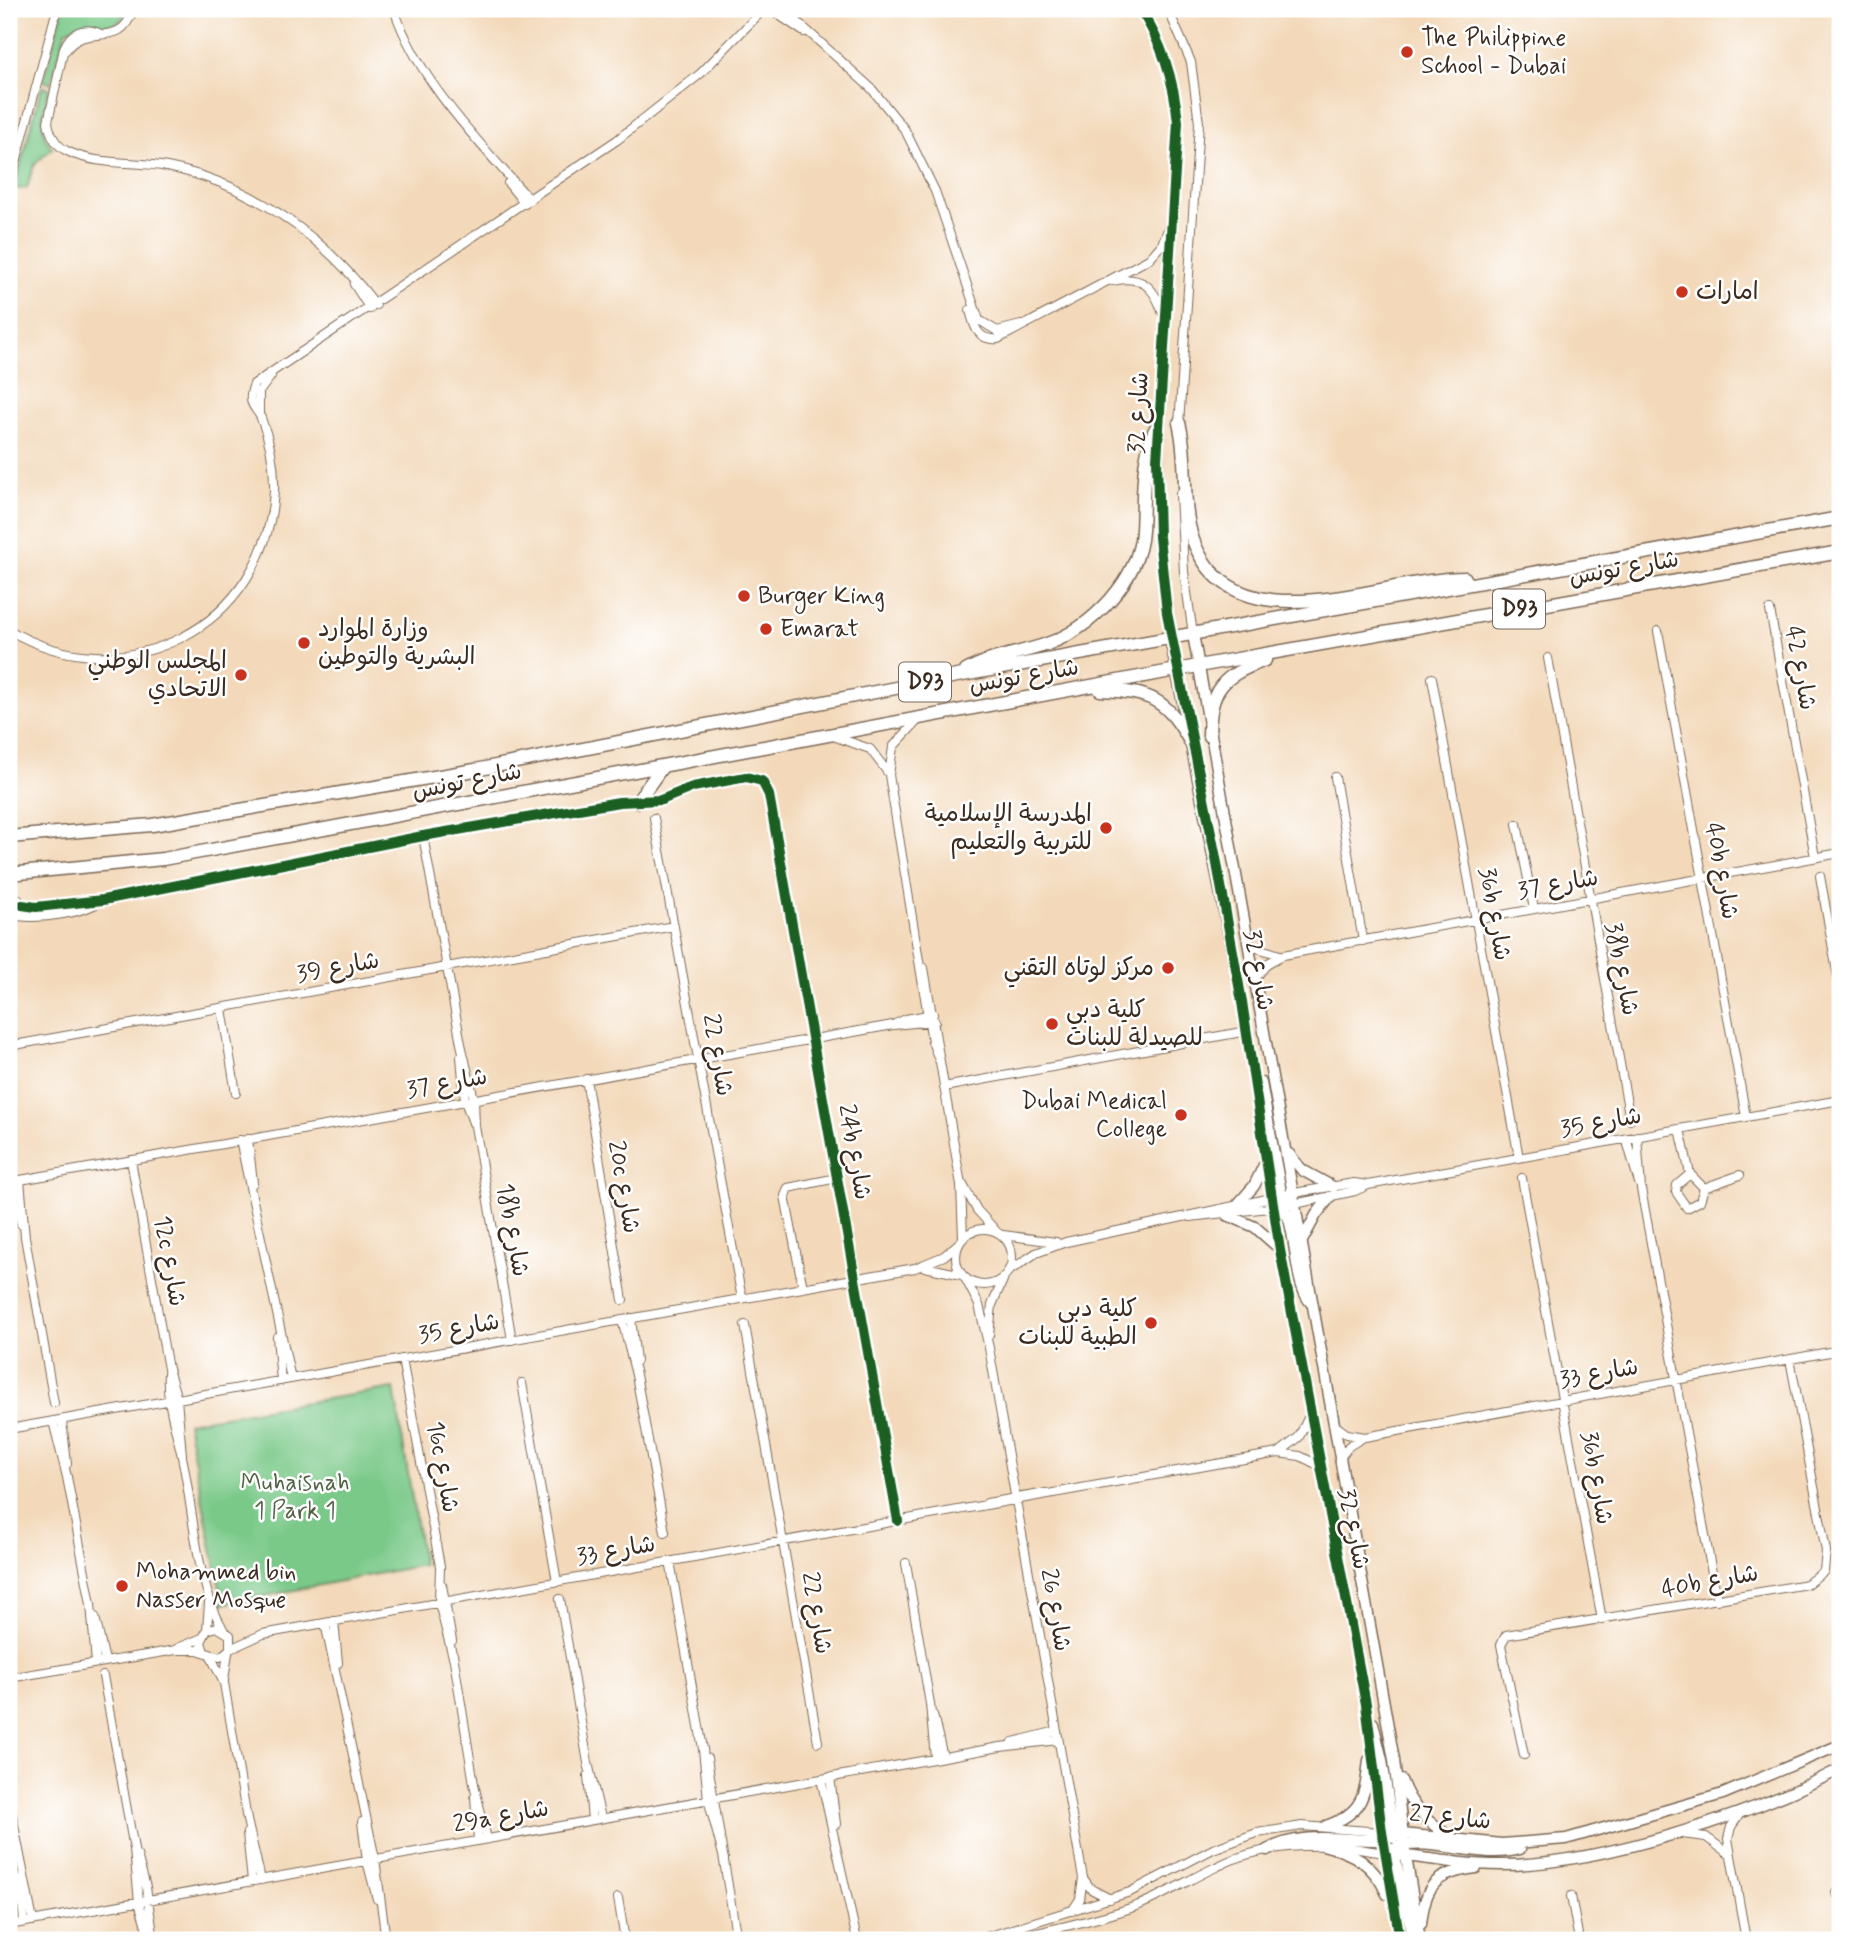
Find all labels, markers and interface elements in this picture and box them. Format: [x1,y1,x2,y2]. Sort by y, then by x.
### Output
place label: The Philippine School - Dubai [1421,23,1566,82]
marker: The Philippine School - Dubai [1399,44,1415,60]
place label: امارات [1696,277,1759,308]
marker: امارات [1674,284,1690,300]
street label: شارع 32 [1121,371,1157,455]
street label: شارع تونس [1567,544,1681,594]
place label: Burger King [758,581,885,614]
marker: Burger King [736,588,752,604]
road number: D93 [1493,590,1545,628]
place label: وزارة الموارد البشرية والتوطين [318,614,476,673]
place label: Emarat [780,614,859,645]
marker: Emarat [758,621,774,637]
street label: شارع 42 [1777,623,1823,713]
marker: وزارة الموارد البشرية والتوطين [296,635,312,651]
place label: المجلس الوطني الاتحادي [88,646,227,705]
street label: شارع تونس [967,652,1081,702]
road number: D93 [899,662,951,702]
marker: المجلس الوطني الاتحادي [233,667,249,683]
street label: شارع تونس [410,756,524,808]
place label: المدرسة الإسلامية للتربية والتعليم [925,799,1092,859]
marker: المدرسة الإسلامية للتربية والتعليم [1098,820,1114,836]
street label: 40b شارع [1697,820,1745,922]
street label: شارع 37 [1515,863,1601,907]
street label: 36b شارع [1471,865,1517,963]
street label: 38b شارع [1597,920,1645,1018]
street label: شارع 32 [1236,927,1280,1013]
street label: شارع 39 [294,945,382,991]
place label: مركز لوتاه التقني [1003,953,1154,988]
marker: مركز لوتاه التقني [1160,960,1176,976]
place label: كلية دبي للصيدلة للبنات [1066,995,1203,1054]
street label: شارع 22 [695,1012,739,1098]
marker: كلية دبي للصيدلة للبنات [1044,1016,1060,1032]
street label: شارع 37 [404,1062,490,1106]
place label: Dubai Medical College [1021,1086,1167,1145]
street label: شارع 35 [1558,1101,1644,1145]
street label: 24b شارع [830,1102,878,1202]
marker: Dubai Medical College [1173,1107,1189,1123]
street label: 20c شارع [600,1138,646,1236]
street label: 18b شارع [489,1181,535,1279]
street label: 12c شارع [146,1213,192,1309]
place label: كلية دبي الطبية للبنات [1018,1294,1137,1353]
street label: شارع 35 [416,1307,502,1351]
marker: كلية دبي الطبية للبنات [1143,1315,1159,1331]
street label: شارع 33 [1557,1352,1641,1396]
street label: 16c شارع [419,1419,465,1515]
street label: 36b شارع [1573,1429,1619,1527]
park label: Muhaisnah 1 Park 1 [240,1468,350,1527]
street label: شارع 32 [1330,1486,1376,1572]
street label: شارع 33 [574,1529,658,1573]
place label: Mohammed bin Nasser Mosque [136,1557,296,1616]
street label: 40b شارع [1659,1558,1761,1606]
street label: شارع 26 [1032,1566,1078,1654]
street label: شارع 22 [794,1570,838,1656]
marker: Mohammed bin Nasser Mosque [114,1578,130,1594]
street label: 29a شارع [451,1793,551,1841]
street label: شارع 27 [1407,1798,1493,1838]

